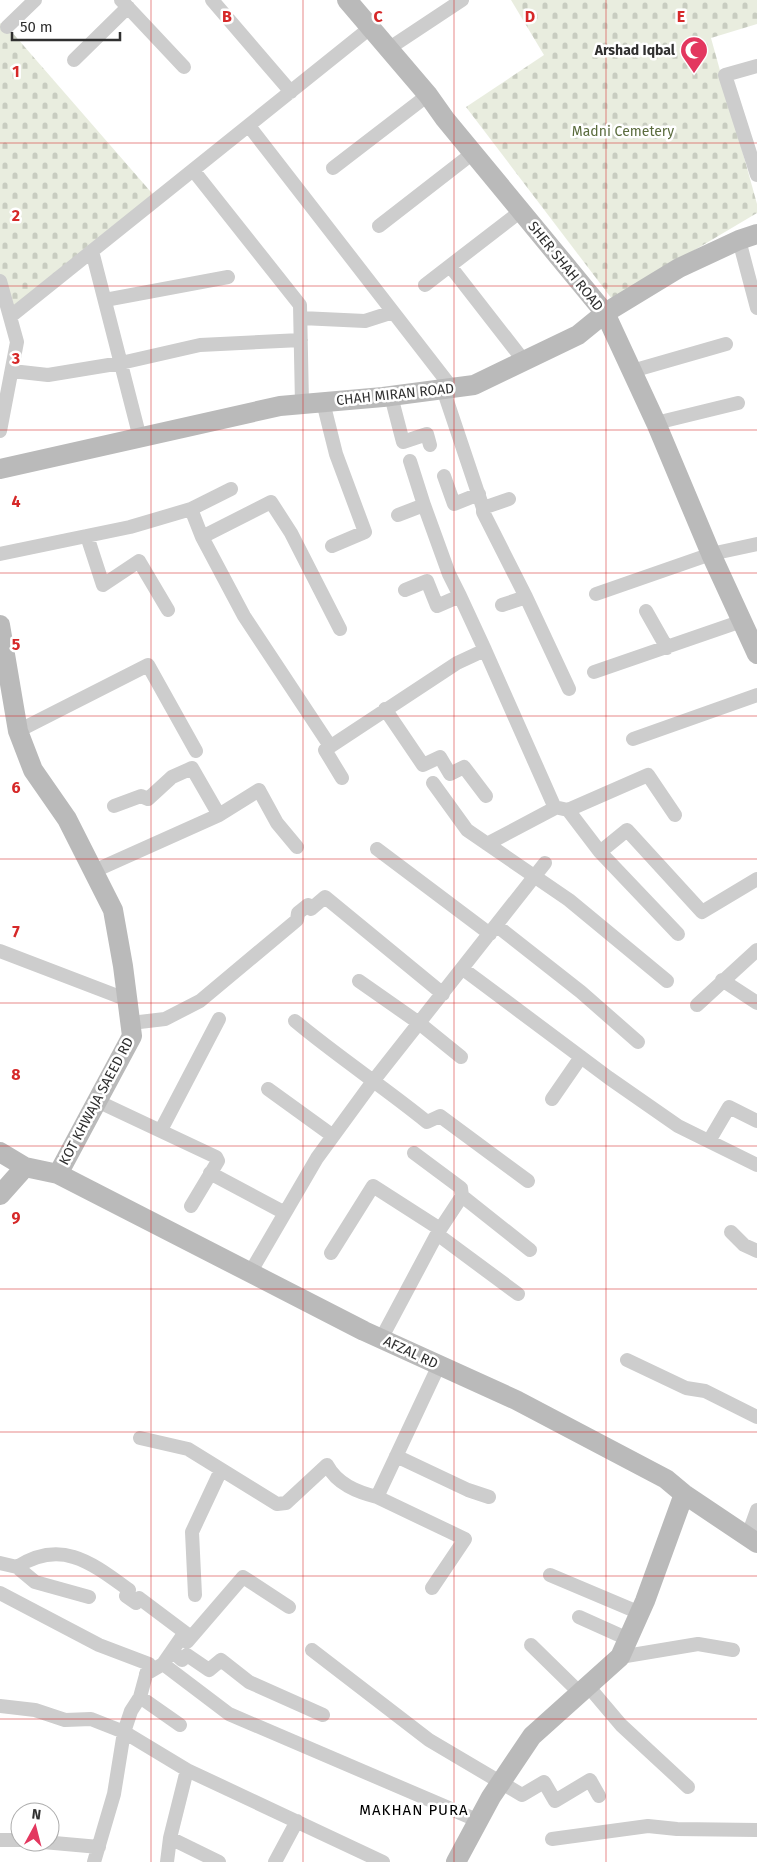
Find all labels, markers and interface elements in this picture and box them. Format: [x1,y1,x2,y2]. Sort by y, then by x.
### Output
text: B [222,7,232,26]
text: C [373,7,383,26]
text: D [525,7,535,26]
text: E [677,7,685,26]
scale bar [12,10,120,42]
text: 50 m [20,18,53,36]
mosque icon: Arshad Iqbal [679,35,709,74]
place label: Arshad Iqbal [594,42,676,59]
text: 1 [12,62,20,81]
park label: Madni Cemetery [572,123,674,140]
text: 2 [12,206,20,225]
street label: SHER SHAH ROAD [524,218,607,314]
text: 3 [11,349,20,368]
street label: CHAH MIRAN ROAD [335,380,455,409]
text: 4 [11,492,21,511]
text: 5 [12,635,21,654]
text: 6 [11,778,21,797]
text: 7 [12,922,20,941]
street label: KOT KHWAJA SAEED RD [56,1034,137,1168]
text: 8 [11,1065,21,1084]
text: 9 [12,1208,21,1227]
street label: AFZAL RD [381,1332,441,1372]
district label: MAKHAN PURA [359,1801,469,1819]
north arrow [10,1802,60,1852]
text: N [31,1806,42,1824]

